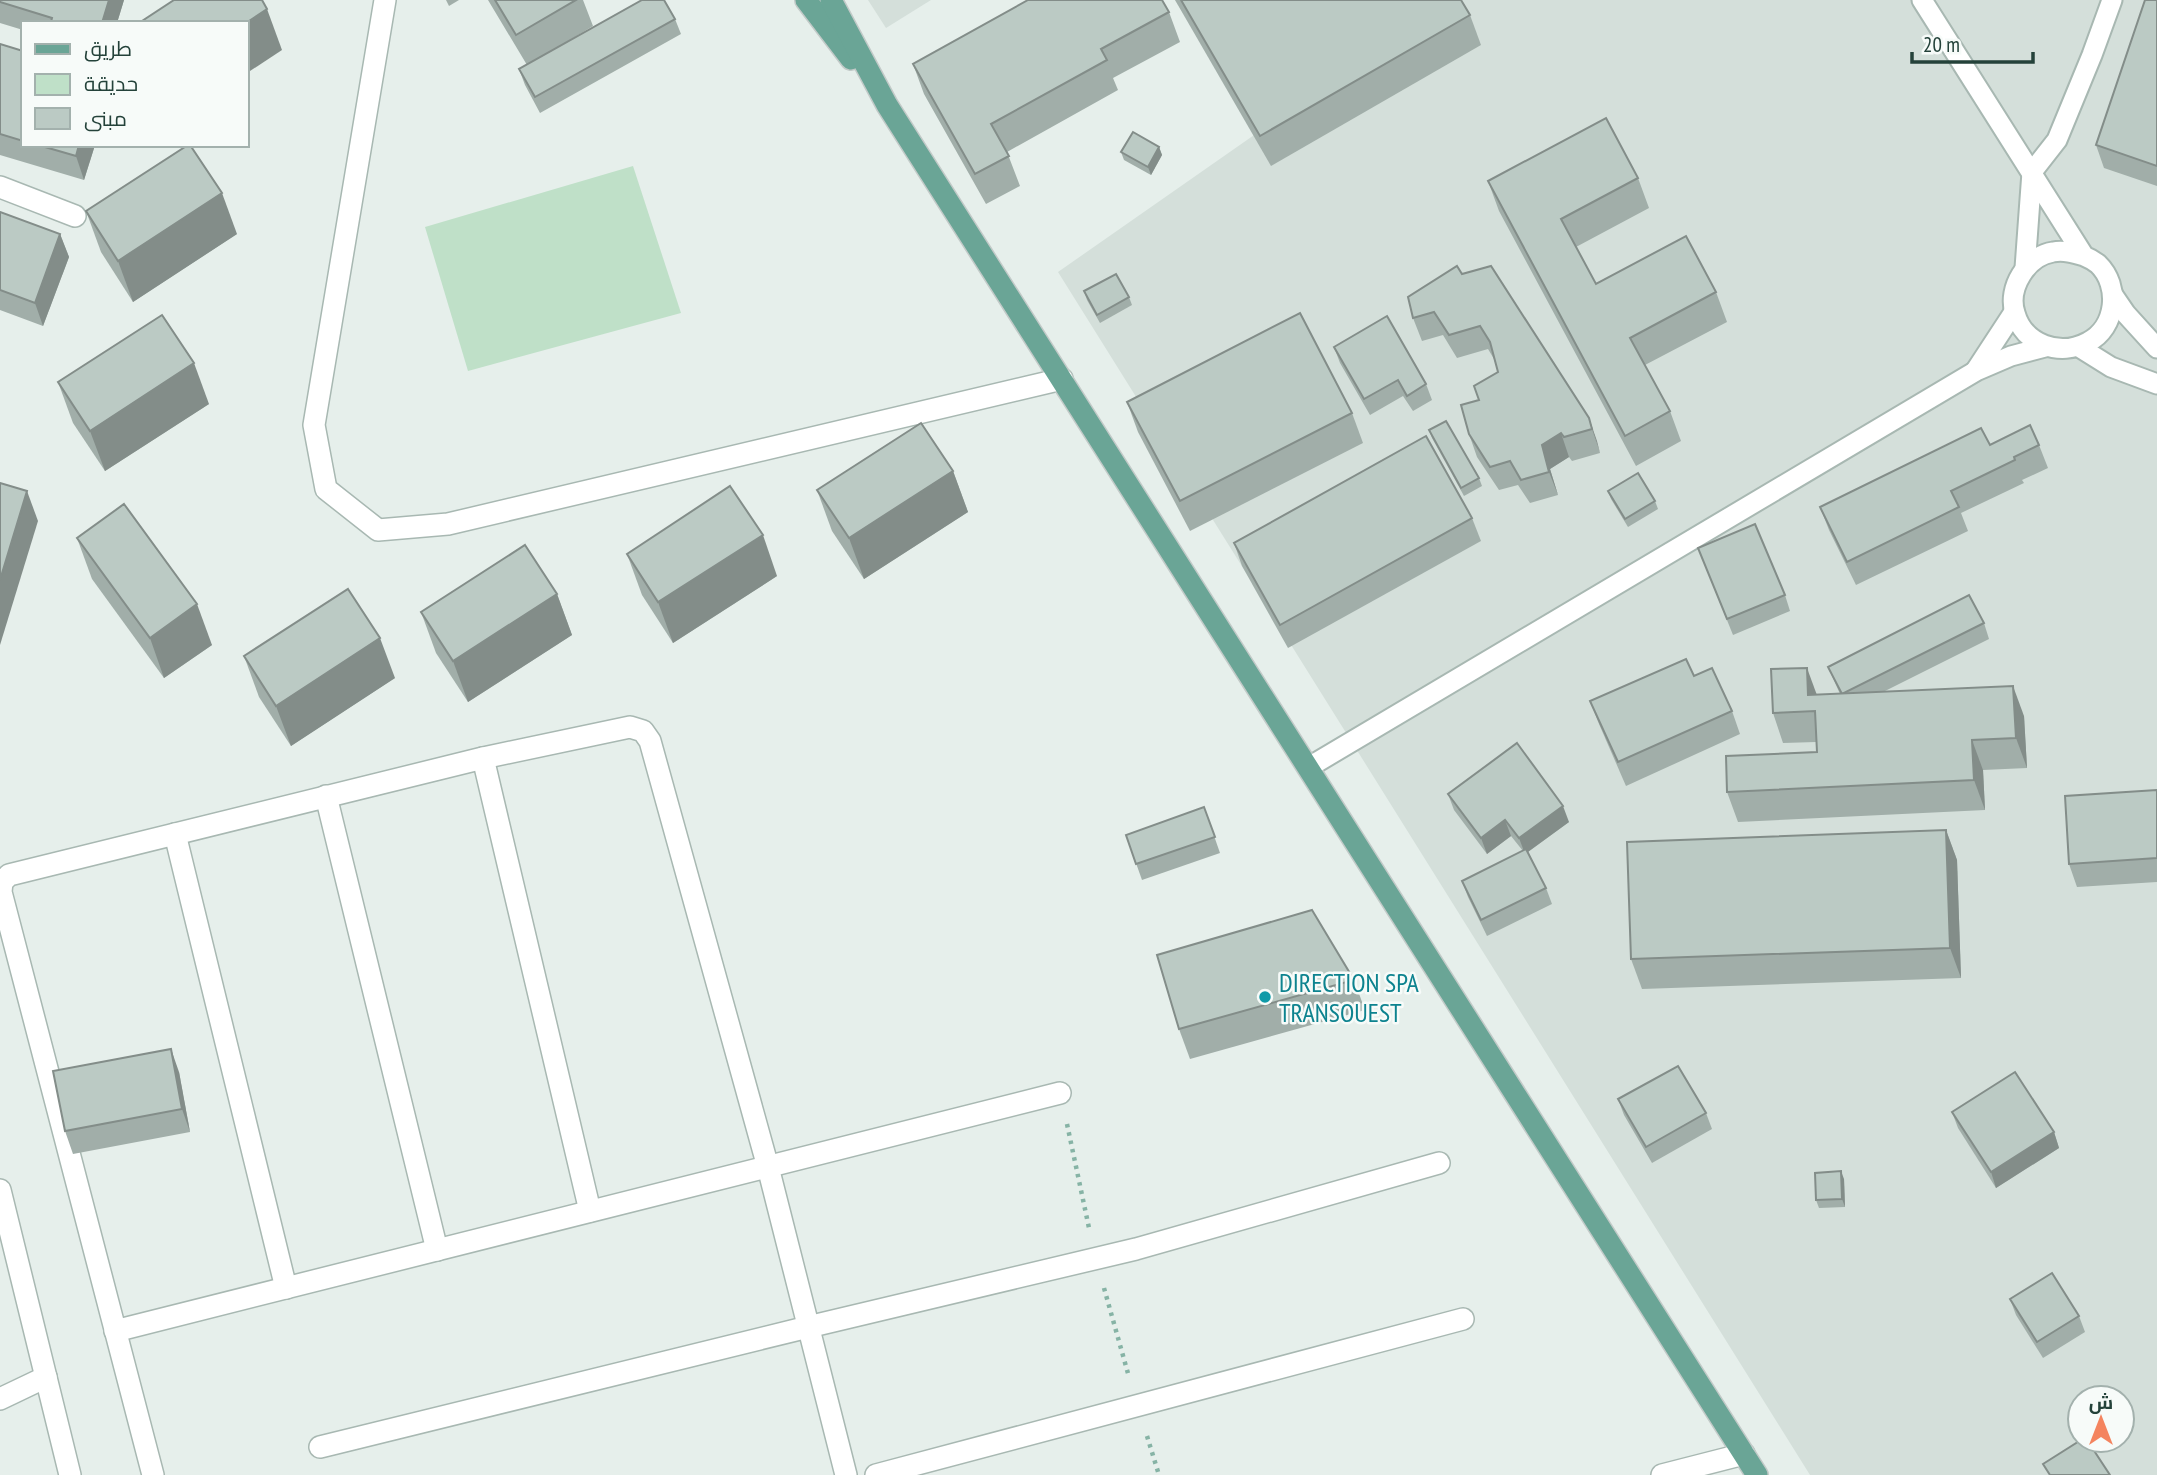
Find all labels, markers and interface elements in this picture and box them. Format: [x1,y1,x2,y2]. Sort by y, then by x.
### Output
legend [21,21,248,147]
scale bar [1912,21,2033,65]
text: 20 m [1923,31,1960,58]
text: طريق [84,35,132,62]
text: حديقة [84,70,138,97]
text: مبنى [84,105,127,132]
place label: DIRECTION SPA TRANSOUEST [1279,966,1420,1029]
marker: DIRECTION SPA TRANSOUEST [1257,989,1273,1005]
north arrow [2066,1384,2136,1454]
text: ش [2089,1390,2113,1414]

